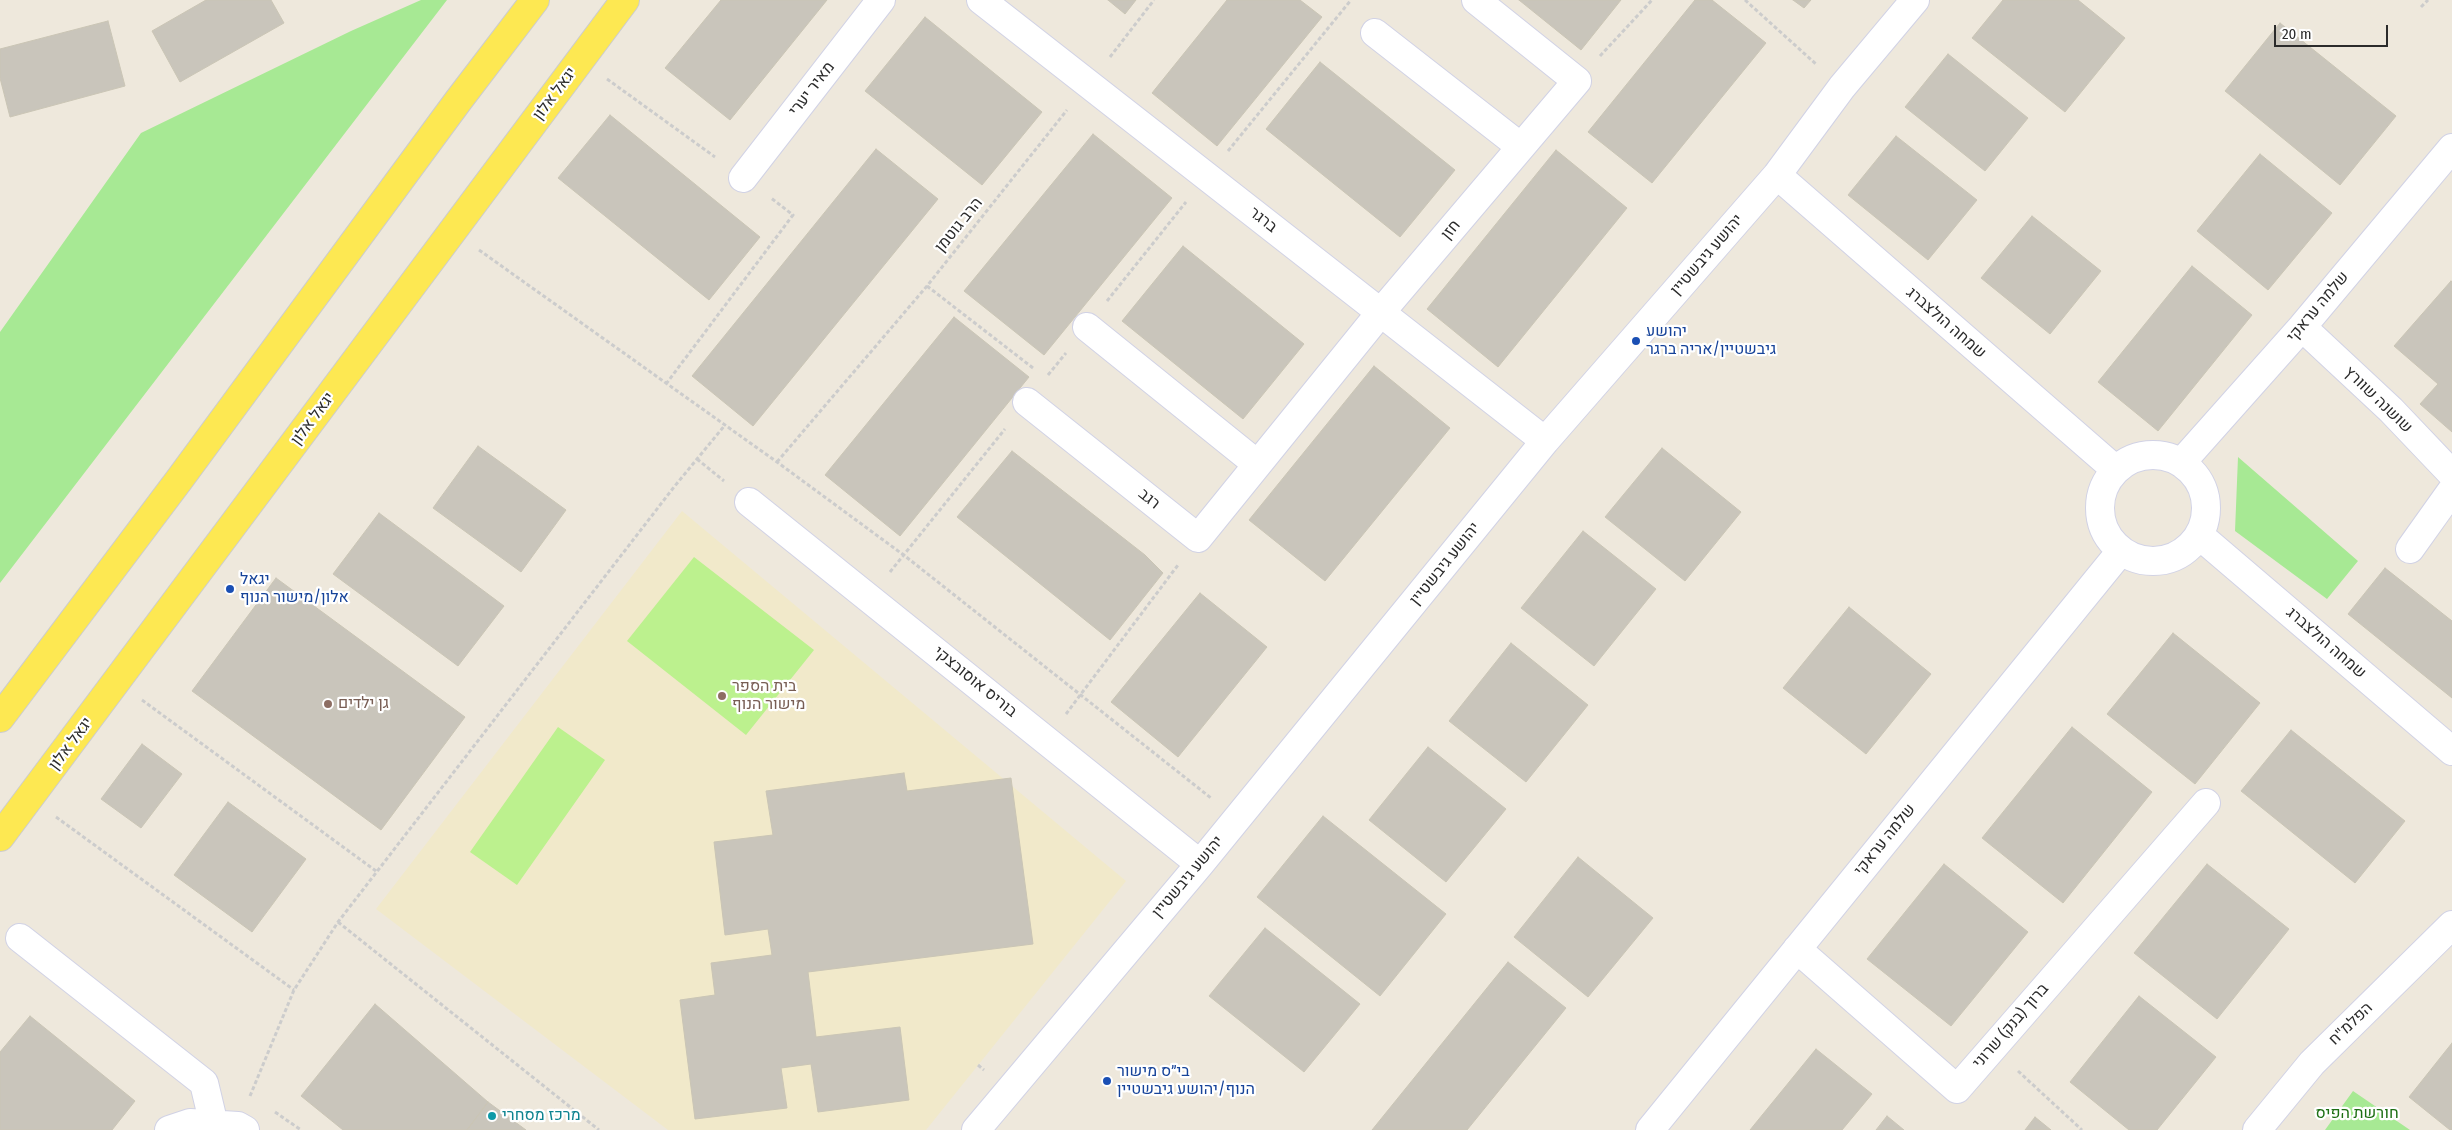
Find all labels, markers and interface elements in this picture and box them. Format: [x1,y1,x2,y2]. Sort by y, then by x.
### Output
scale bar [2277,15,2391,47]
text: 20 m [2282,25,2312,43]
street label: מאיר יערי [785,58,839,120]
street label: יגאל אלון [529,64,581,124]
street label: הרב גוטמן [931,194,987,256]
street label: ברגר [1245,203,1281,237]
street label: יהושע גיבשטיין [1667,211,1747,299]
street label: חזן [1437,216,1465,244]
street label: שלמה עראקי [2283,268,2353,346]
street label: שמחה הולצברג [1902,283,1990,363]
place label: יהושע גיבשטיין/אריה ברגר [1646,322,1776,360]
marker: יהושע גיבשטיין/אריה ברגר [1630,335,1642,347]
street label: שושנה שוורץ [2340,363,2416,437]
street label: יגאל אלון [287,389,339,449]
street label: רגב [1134,484,1164,514]
street label: יהושע גיבשטיין [1406,519,1484,609]
place label: יגאל אלון/מישור הנוף [240,570,349,608]
marker: יגאל אלון/מישור הנוף [224,583,236,595]
street label: שמחה הולצברג [2282,603,2370,683]
street label: בוריס אוסובצקי [929,643,1021,721]
place label: בית הספר מישור הנוף [732,677,805,715]
marker: בית הספר מישור הנוף [716,690,728,702]
place label: גן ילדים [338,694,389,714]
marker: גן ילדים [322,698,334,710]
street label: יגאל אלון [45,714,97,774]
street label: שלמה עראקי [1850,800,1920,880]
street label: יהושע גיבשטיין [1148,832,1228,922]
street label: ברוך (בנק) שרוני [1969,980,2053,1072]
street label: הפלמ"ח [2325,998,2377,1050]
place label: בי״ס מישור הנוף/יהושע גיבשטיין [1117,1062,1255,1100]
marker: בי״ס מישור הנוף/יהושע גיבשטיין [1101,1075,1113,1087]
park label: חורשת הפיס [2315,1104,2399,1124]
place label: מרכז מסחרי [502,1106,581,1126]
marker: מרכז מסחרי [486,1110,498,1122]

